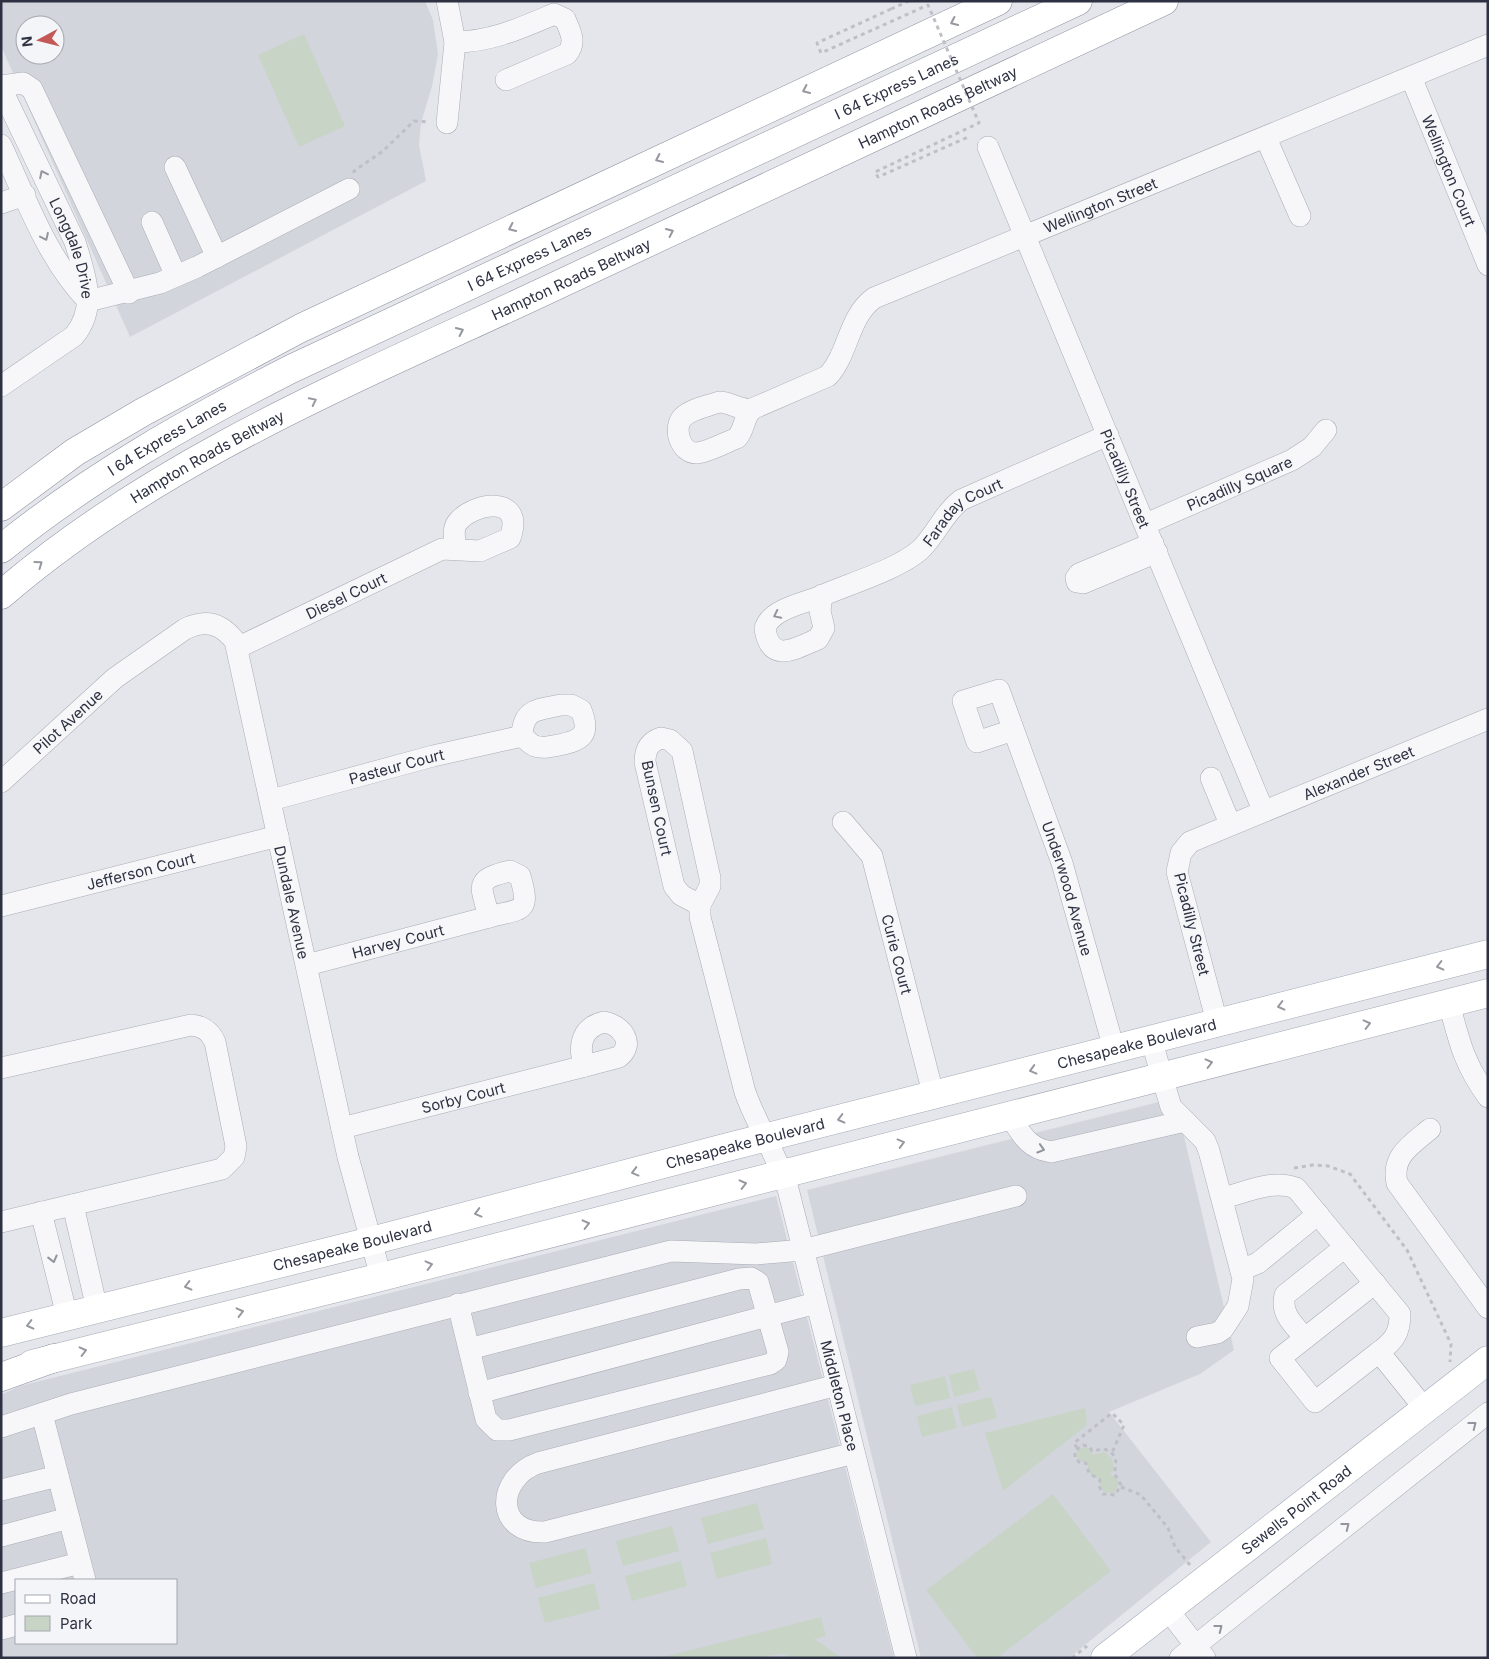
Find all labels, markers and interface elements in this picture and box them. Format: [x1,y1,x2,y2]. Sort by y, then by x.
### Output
north arrow [15,15,65,65]
one-way arrow [950,16,959,26]
text: N [18,35,36,48]
street label: I 64 Express Lanes [831,49,961,123]
street label: Hampton Roads Beltway [855,61,1021,152]
one-way arrow [802,84,811,95]
street label: Wellington Court [1418,112,1481,229]
one-way arrow [655,153,664,163]
one-way arrow [38,170,49,179]
street label: Wellington Street [1041,173,1160,237]
street label: Longdale Drive [45,194,97,300]
street label: I 64 Express Lanes [464,220,594,295]
one-way arrow [508,221,517,232]
one-way arrow [665,228,674,239]
one-way arrow [38,231,48,240]
street label: Hampton Roads Beltway [488,233,654,324]
one-way arrow [455,326,464,337]
street label: I 64 Express Lanes [104,395,229,480]
one-way arrow [308,396,317,407]
street label: Hampton Roads Beltway [126,405,288,507]
street label: Picadilly Street [1097,426,1155,531]
street label: Picadilly Square [1184,452,1295,515]
street label: Faraday Court [918,473,1005,550]
one-way arrow [33,561,43,570]
street label: Diesel Court [302,568,390,623]
one-way arrow [773,609,782,619]
street label: Pilot Avenue [29,685,106,758]
street label: Alexander Street [1300,741,1417,804]
street label: Pasteur Court [347,744,446,788]
street label: Bunsen Court [638,759,676,857]
street label: Underwood Avenue [1038,818,1097,958]
street label: Dundale Avenue [271,844,314,961]
street label: Jefferson Court [84,848,197,894]
street label: Picadilly Street [1170,871,1214,978]
street label: Curie Court [878,912,917,996]
street label: Harvey Court [350,920,446,962]
one-way arrow [1436,960,1445,971]
one-way arrow [1277,1000,1286,1011]
street label: Chesapeake Boulevard [1055,1014,1218,1073]
one-way arrow [1362,1019,1370,1029]
one-way arrow [1205,1058,1214,1069]
one-way arrow [1029,1064,1038,1075]
street label: Sorby Court [419,1077,507,1117]
street label: Chesapeake Boulevard [663,1113,827,1173]
one-way arrow [837,1113,846,1124]
one-way arrow [896,1138,905,1149]
one-way arrow [1036,1144,1045,1154]
one-way arrow [632,1166,640,1176]
one-way arrow [739,1179,748,1190]
one-way arrow [473,1207,482,1218]
street label: Chesapeake Boulevard [271,1216,434,1275]
one-way arrow [581,1219,590,1230]
one-way arrow [47,1255,58,1264]
one-way arrow [424,1260,432,1270]
one-way arrow [184,1280,193,1291]
one-way arrow [236,1307,245,1318]
one-way arrow [27,1320,35,1330]
street label: Middleton Place [817,1338,863,1453]
one-way arrow [78,1346,87,1357]
one-way arrow [1467,1423,1476,1431]
street label: Sewells Point Road [1237,1461,1355,1558]
one-way arrow [1340,1524,1349,1532]
legend [15,1579,178,1644]
text: Road [60,1589,96,1608]
text: Park [60,1614,93,1633]
one-way arrow [1213,1624,1222,1633]

